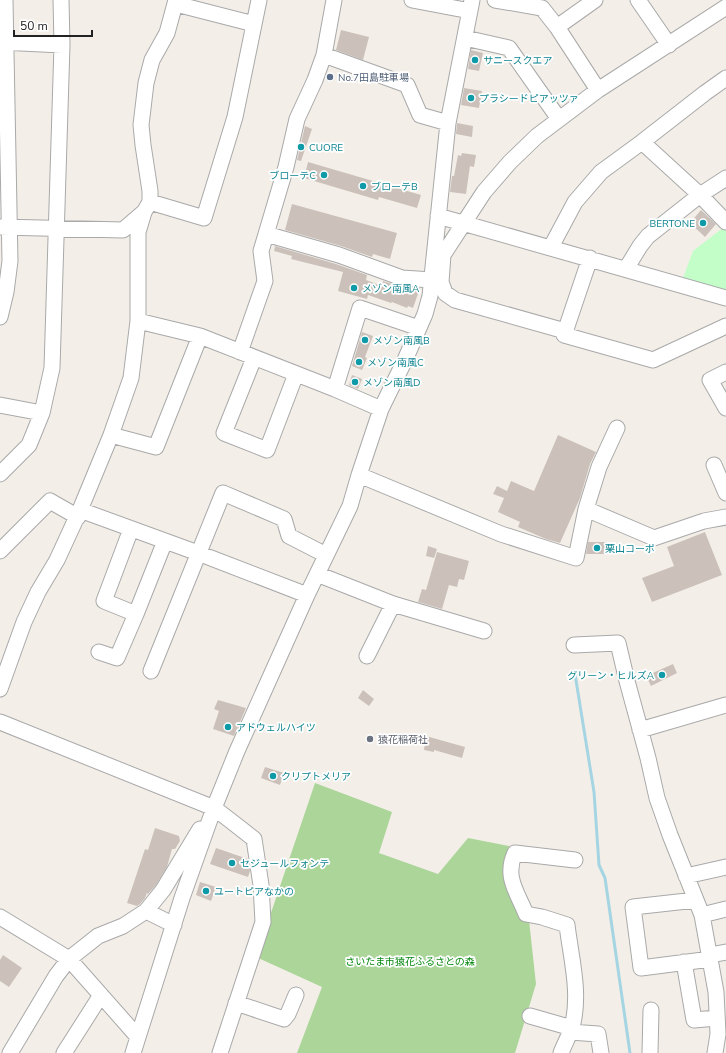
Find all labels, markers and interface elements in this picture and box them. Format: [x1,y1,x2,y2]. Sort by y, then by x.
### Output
scale bar [14,12,92,38]
text: 50 m [20,18,48,34]
place label: サニースクエア [483,54,553,68]
marker: サニースクエア [470,55,480,65]
place label: No.7田島駐車場 [338,71,409,85]
marker: No.7田島駐車場 [325,72,335,82]
place label: プラシードピアッツァ [479,92,579,106]
marker: プラシードピアッツァ [466,93,476,103]
place label: CUORE [309,141,343,155]
marker: CUORE [296,142,306,152]
place label: ブローテC [269,169,316,183]
marker: ブローテC [319,170,329,180]
place label: ブローテB [371,180,418,194]
marker: ブローテB [358,181,368,191]
place label: BERTONE [649,217,695,231]
marker: BERTONE [698,218,708,228]
place label: メゾン南風A [362,282,420,296]
marker: メゾン南風A [349,283,359,293]
place label: メゾン南風B [373,334,430,348]
marker: メゾン南風B [360,335,370,345]
place label: メゾン南風C [367,356,424,370]
marker: メゾン南風C [354,357,364,367]
place label: メゾン南風D [363,376,420,390]
marker: メゾン南風D [350,377,360,387]
place label: 栗山コーポ [605,542,655,556]
marker: 栗山コーポ [592,543,602,553]
place label: グリーン・ヒルズA [567,669,655,683]
marker: グリーン・ヒルズA [657,670,667,680]
place label: アドウェルハイツ [236,721,316,735]
marker: アドウェルハイツ [223,722,233,732]
place label: 猿花稲荷社 [378,733,428,747]
marker: 猿花稲荷社 [365,734,375,744]
place label: クリプトメリア [281,770,351,784]
marker: クリプトメリア [268,771,278,781]
place label: セジュールフォンテ [240,857,329,871]
marker: セジュールフォンテ [227,858,237,868]
place label: ユートピアなかの [214,885,294,899]
marker: ユートピアなかの [201,886,211,896]
park label: さいたま市猿花ふるさとの森 [345,955,475,969]

